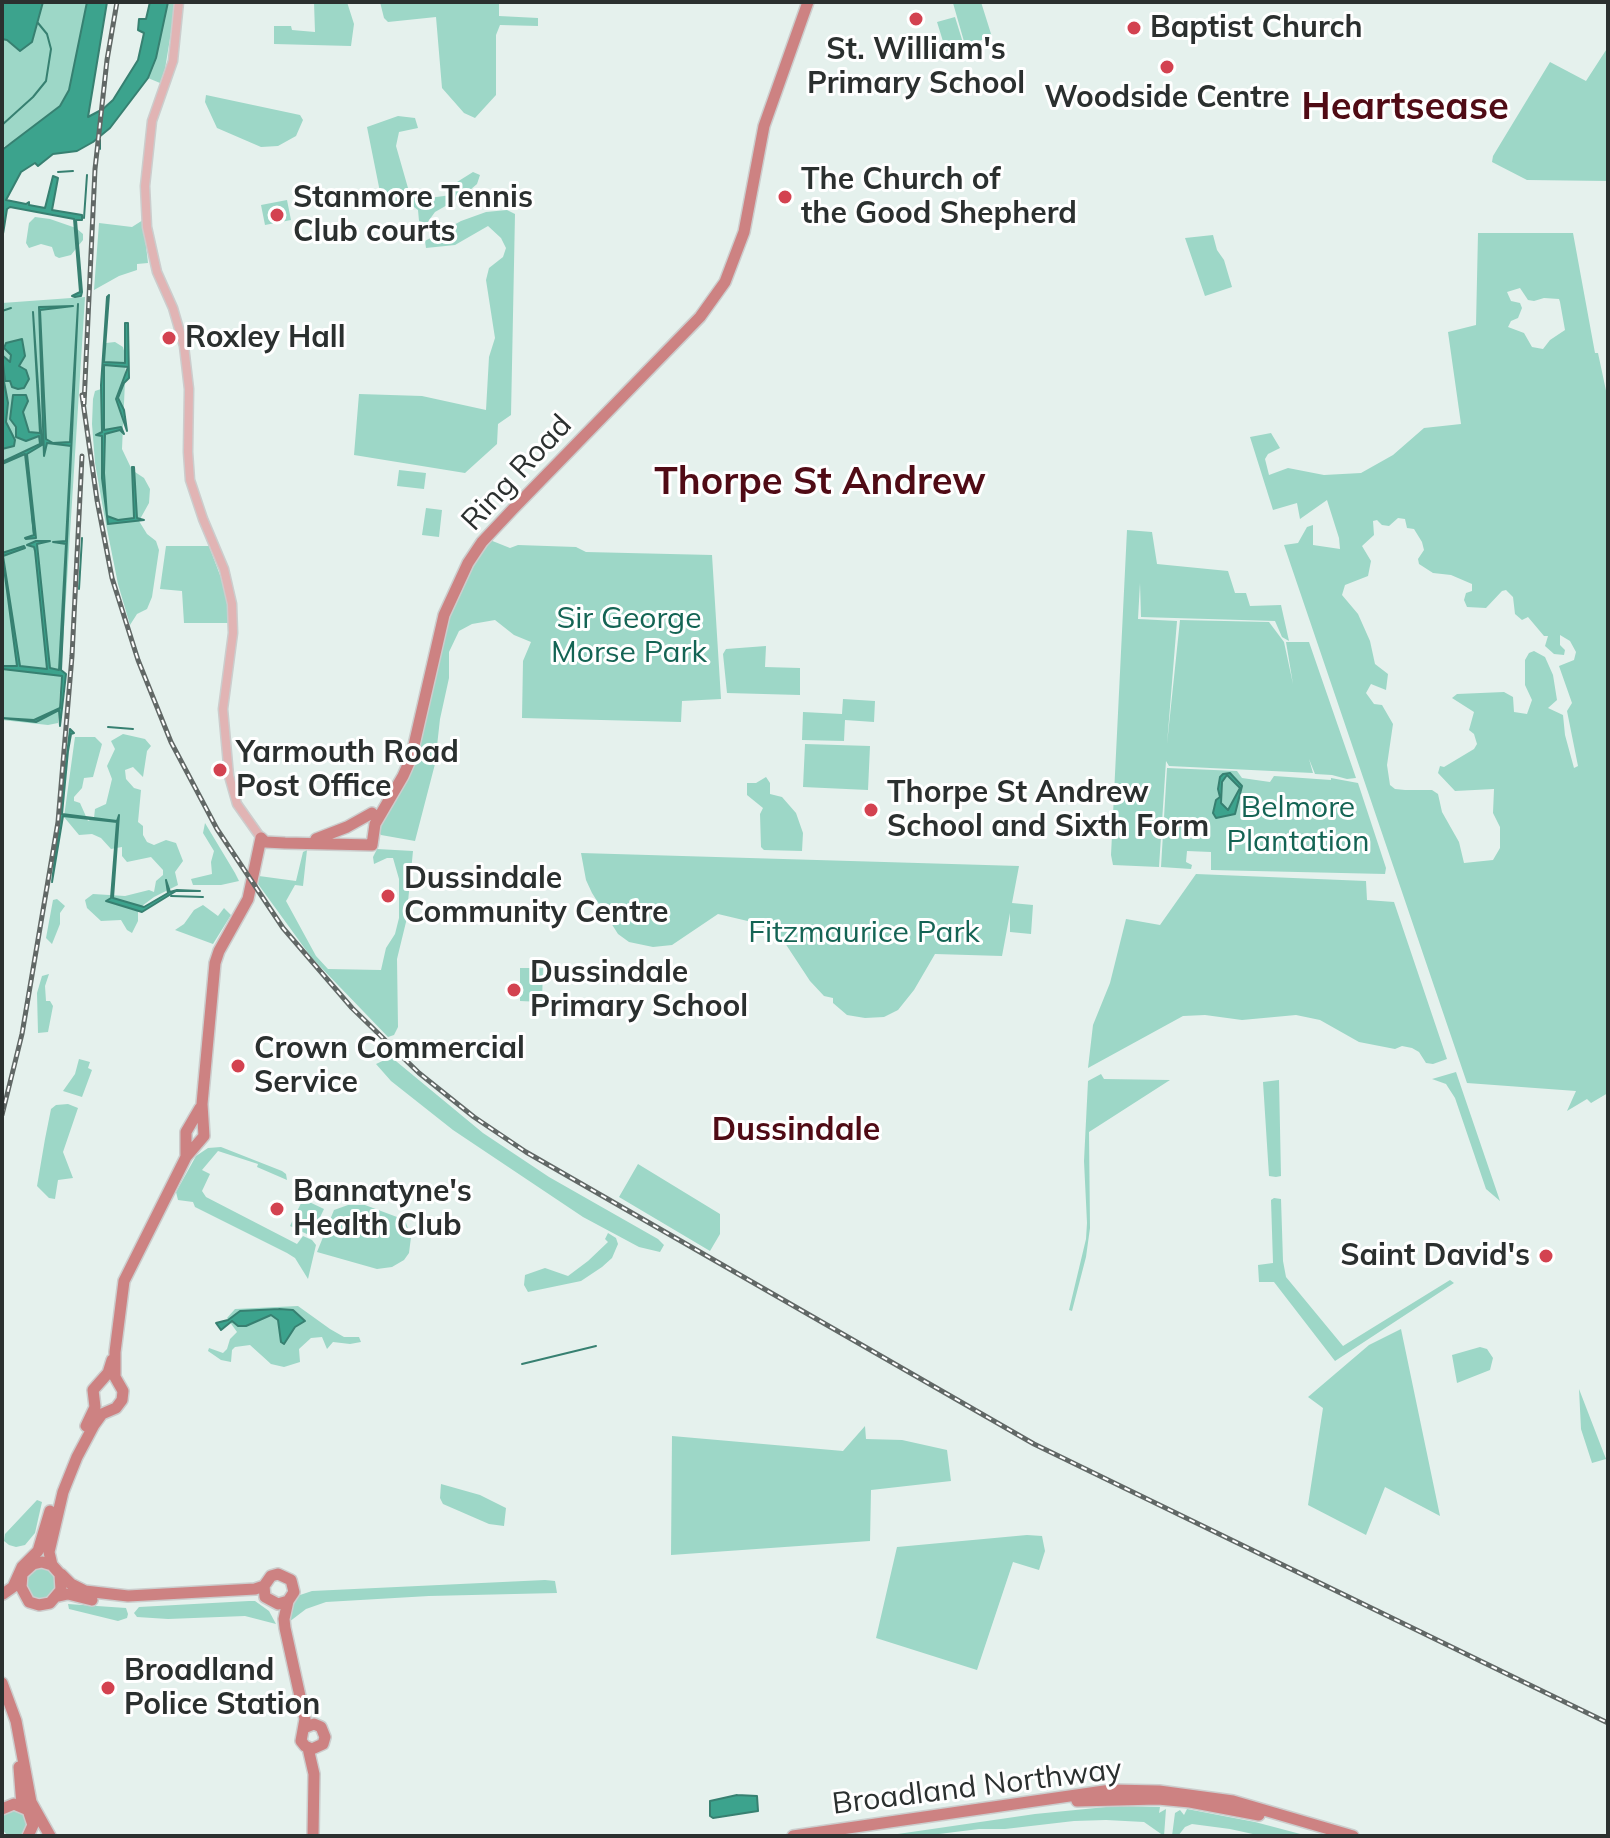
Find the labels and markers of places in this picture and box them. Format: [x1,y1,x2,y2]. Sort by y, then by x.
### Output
marker: St. William's Primary School [907,10,925,28]
place label: Baptist Church [1150,10,1363,46]
marker: Baptist Church [1125,19,1143,37]
place label: St. William's Primary School [807,32,1025,102]
marker: Woodside Centre [1158,58,1176,76]
place label: Woodside Centre [1044,80,1290,116]
place label: The Church of the Good Shepherd [801,162,1077,232]
place label: Stanmore Tennis Club courts [293,180,533,250]
marker: The Church of the Good Shepherd [776,188,794,206]
marker: Stanmore Tennis Club courts [268,206,286,224]
place label: Roxley Hall [185,320,346,356]
marker: Roxley Hall [160,329,178,347]
place label: Yarmouth Road Post Office [236,735,459,806]
marker: Yarmouth Road Post Office [211,761,229,779]
place label: Thorpe St Andrew School and Sixth Form [887,775,1209,846]
marker: Thorpe St Andrew School and Sixth Form [862,801,880,819]
place label: Dussindale Community Centre [404,861,669,932]
marker: Dussindale Community Centre [379,887,397,905]
place label: Dussindale Primary School [530,955,748,1026]
marker: Dussindale Primary School [505,981,523,999]
place label: Crown Commercial Service [254,1031,525,1102]
marker: Crown Commercial Service [229,1057,247,1075]
place label: Bannatyne's Health Club [293,1174,472,1244]
marker: Bannatyne's Health Club [268,1200,286,1218]
place label: Saint David's [1340,1238,1530,1274]
marker: Saint David's [1537,1247,1555,1265]
place label: Broadland Police Station [124,1653,320,1724]
marker: Broadland Police Station [99,1679,117,1697]

